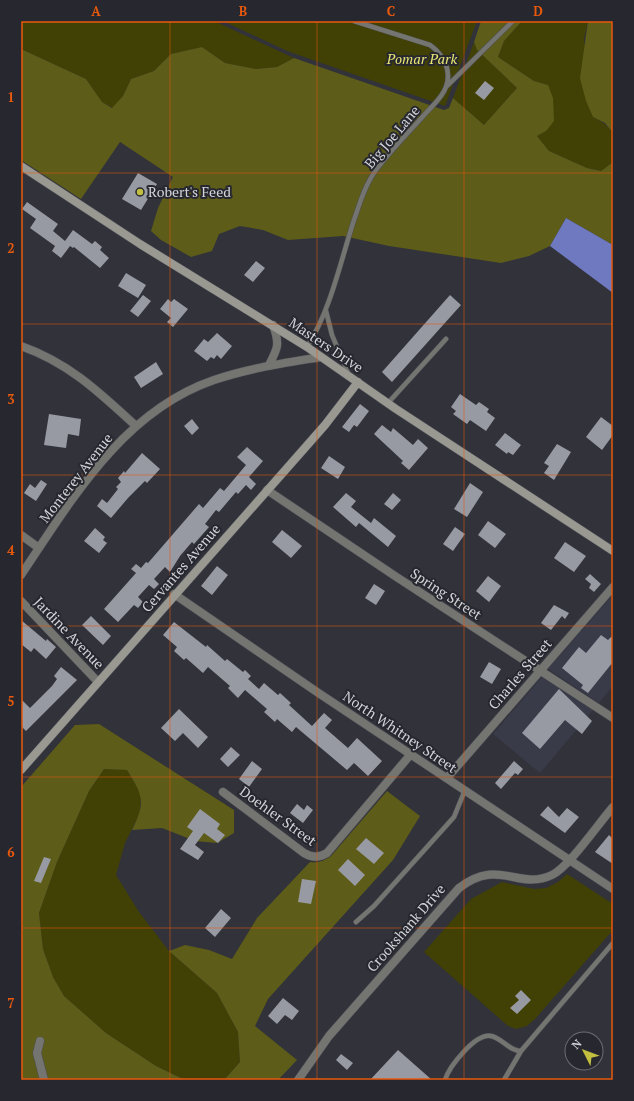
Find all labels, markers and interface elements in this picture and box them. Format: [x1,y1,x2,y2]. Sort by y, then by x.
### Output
text: A [91,2,101,20]
text: B [239,2,247,20]
text: C [387,2,395,20]
text: D [533,2,543,20]
park label: Pomar Park [386,49,457,68]
text: 1 [7,88,15,106]
street label: Big Joe Lane [360,101,424,172]
place label: Robert's Feed [148,182,231,201]
marker: Robert's Feed [135,187,145,197]
text: 2 [7,239,15,257]
street label: Masters Drive [285,313,367,376]
text: 3 [7,390,15,408]
street label: Monterey Avenue [35,429,117,526]
street label: Cervantes Avenue [137,520,224,616]
text: 4 [7,541,15,559]
street label: Spring Street [407,563,486,624]
street label: Jardine Avenue [30,592,109,673]
street label: Charles Street [484,634,556,713]
street label: North Whitney Street [339,686,462,777]
text: 5 [7,692,15,710]
street label: Doehler Street [236,781,321,850]
text: 6 [7,843,15,861]
street label: Crookshank Drive [362,880,449,976]
text: 7 [7,994,15,1012]
north arrow [564,1031,604,1071]
text: N [569,1036,585,1052]

